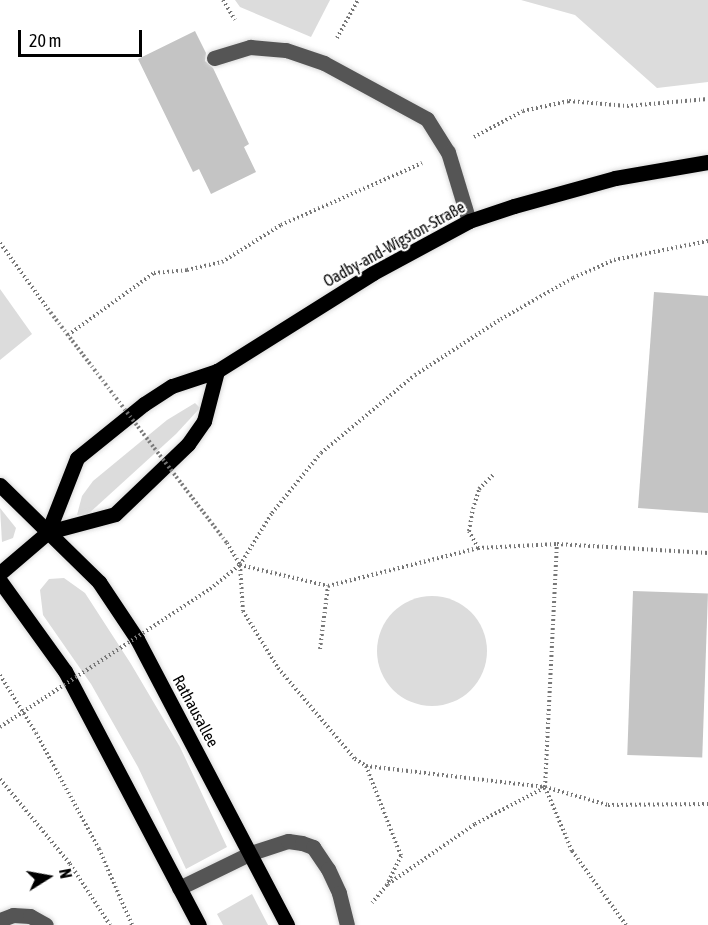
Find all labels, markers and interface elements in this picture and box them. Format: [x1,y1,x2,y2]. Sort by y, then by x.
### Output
scale bar [21,18,146,56]
text: 20 m [29,30,61,51]
street label: Oadby-and-Wigston-Straße [320,197,468,291]
street label: Rathausallee [169,672,223,750]
north arrow [18,847,78,907]
text: N [56,867,75,880]

